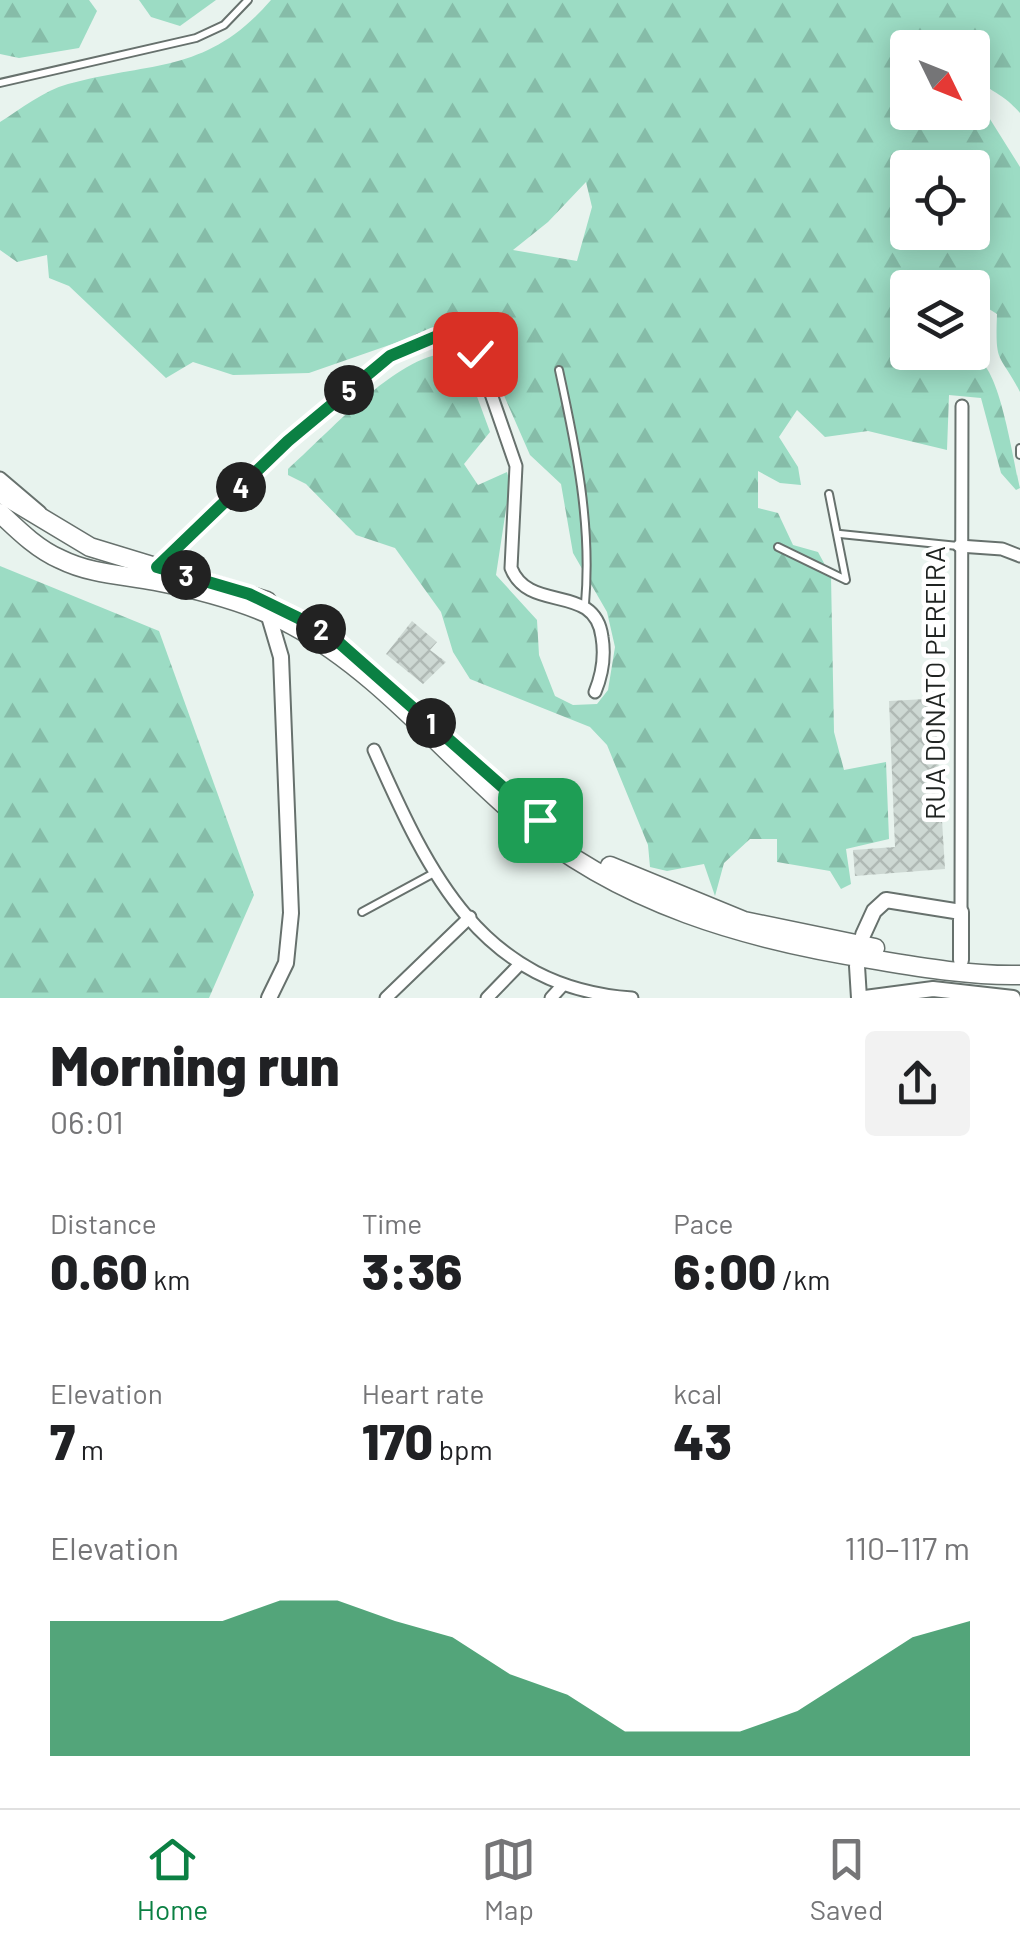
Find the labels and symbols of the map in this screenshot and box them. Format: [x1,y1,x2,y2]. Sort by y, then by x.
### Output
north arrow [890,30,990,130]
pin [433,312,518,397]
pin: 5 [324,365,374,415]
pin: 4 [216,462,266,512]
street label: RUA DONATO PEREIRA [917,546,951,820]
pin: 3 [161,550,211,600]
pin: 2 [296,604,346,654]
pin: 1 [406,698,456,748]
pin [498,778,583,863]

